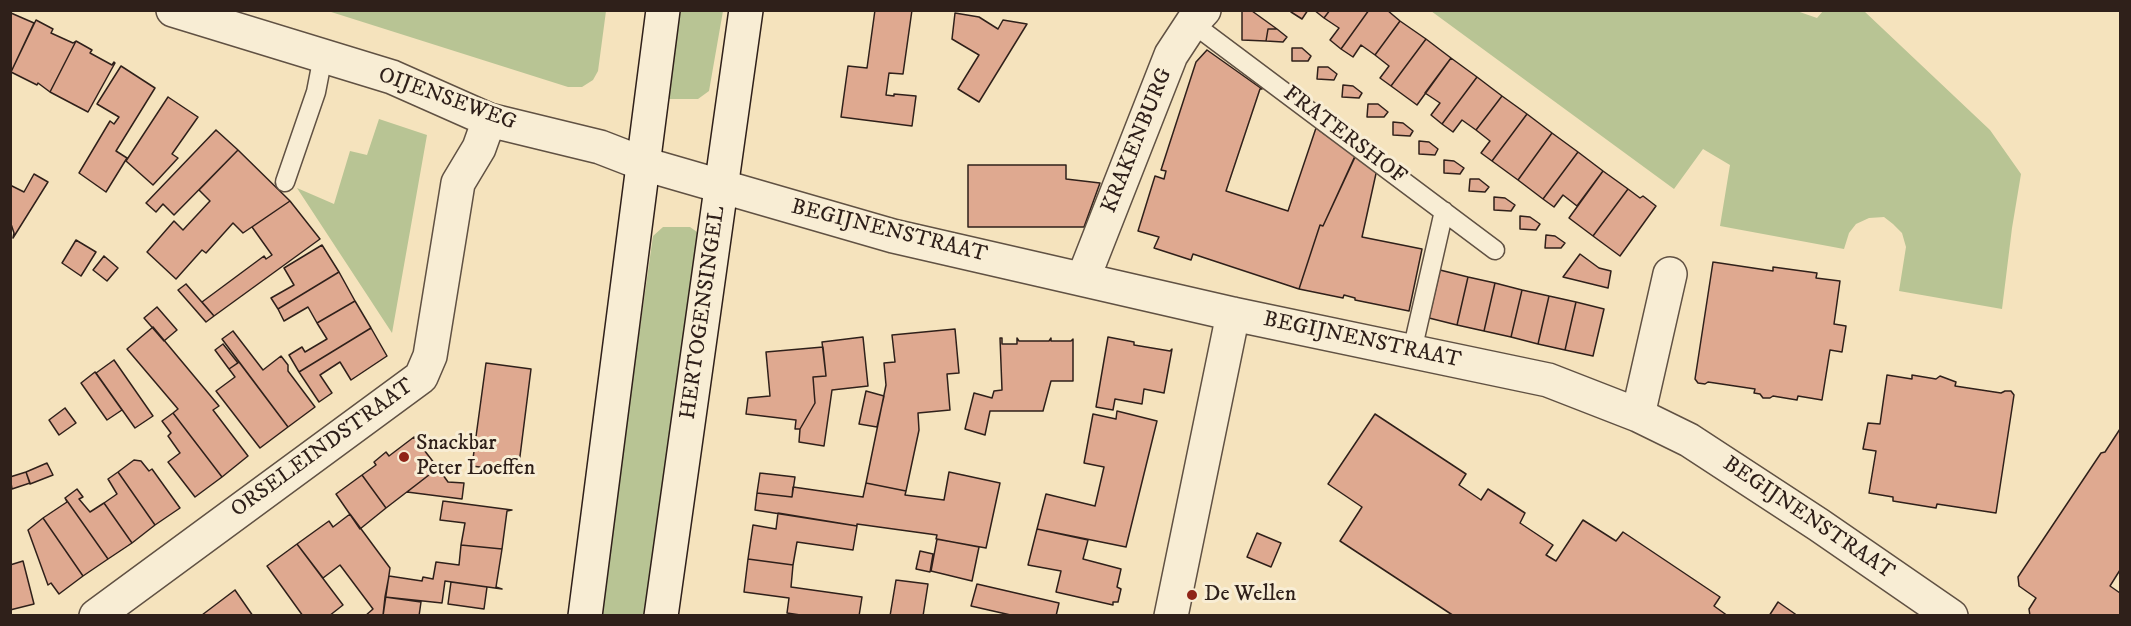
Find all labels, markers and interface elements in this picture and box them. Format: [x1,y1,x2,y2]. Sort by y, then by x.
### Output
street label: OIJENSEWEG [374,63,520,137]
street label: KRAKENBURG [1097,65,1179,217]
street label: FRATERSHOF [1277,81,1411,191]
street label: BEGIJNENSTRAAT [788,195,990,269]
street label: HERTOGENSINGEL [676,205,732,421]
street label: BEGIJNENSTRAAT [1261,307,1463,375]
street label: ORSELEINDSTRAAT [227,374,419,524]
place label: Snackbar Peter Loeffen [416,431,535,482]
marker: Snackbar Peter Loeffen [397,450,411,464]
street label: BEGIJNENSTRAAT [1717,452,1899,586]
place label: De Wellen [1204,582,1296,608]
marker: De Wellen [1185,588,1199,602]

